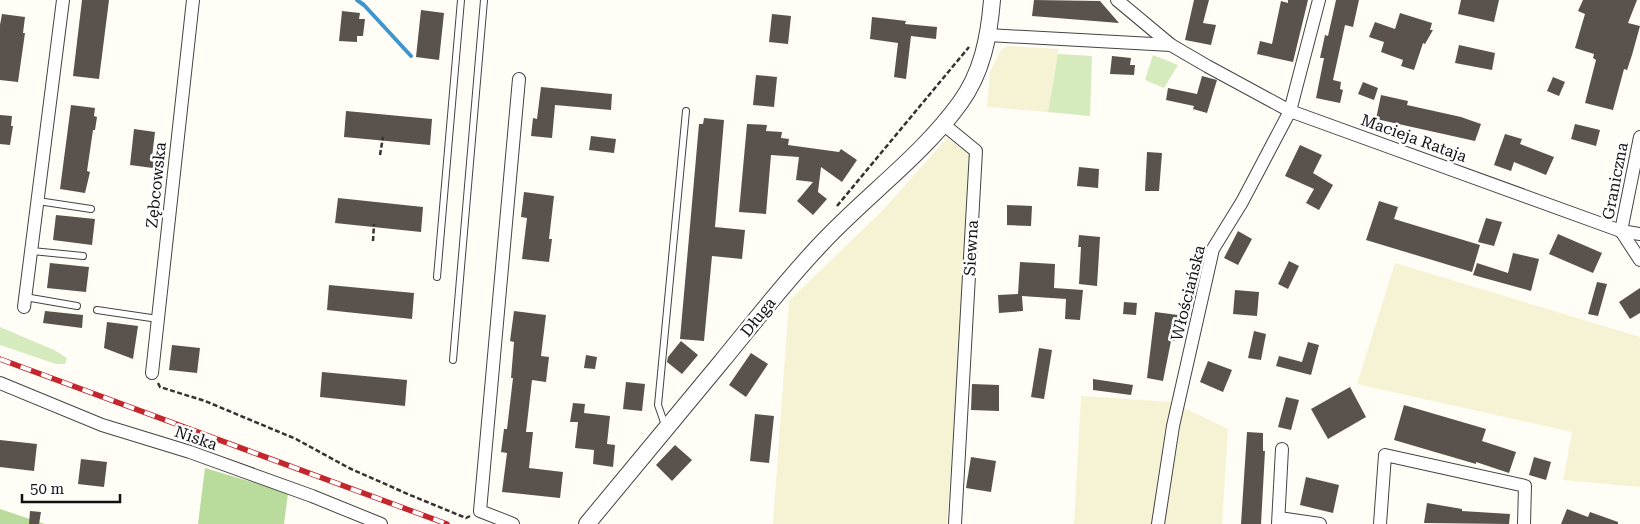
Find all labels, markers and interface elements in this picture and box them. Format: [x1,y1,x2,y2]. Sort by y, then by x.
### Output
street label: Macieja Rataja [1358,110,1470,166]
street label: Graniczna [1598,140,1632,221]
street label: Zębcowska [142,141,170,229]
street label: Siewna [960,219,982,276]
street label: Włościańska [1167,243,1209,343]
street label: Długa [736,293,780,340]
street label: Niska [172,422,220,454]
scale bar [22,472,120,504]
text: 50 m [30,480,65,498]

